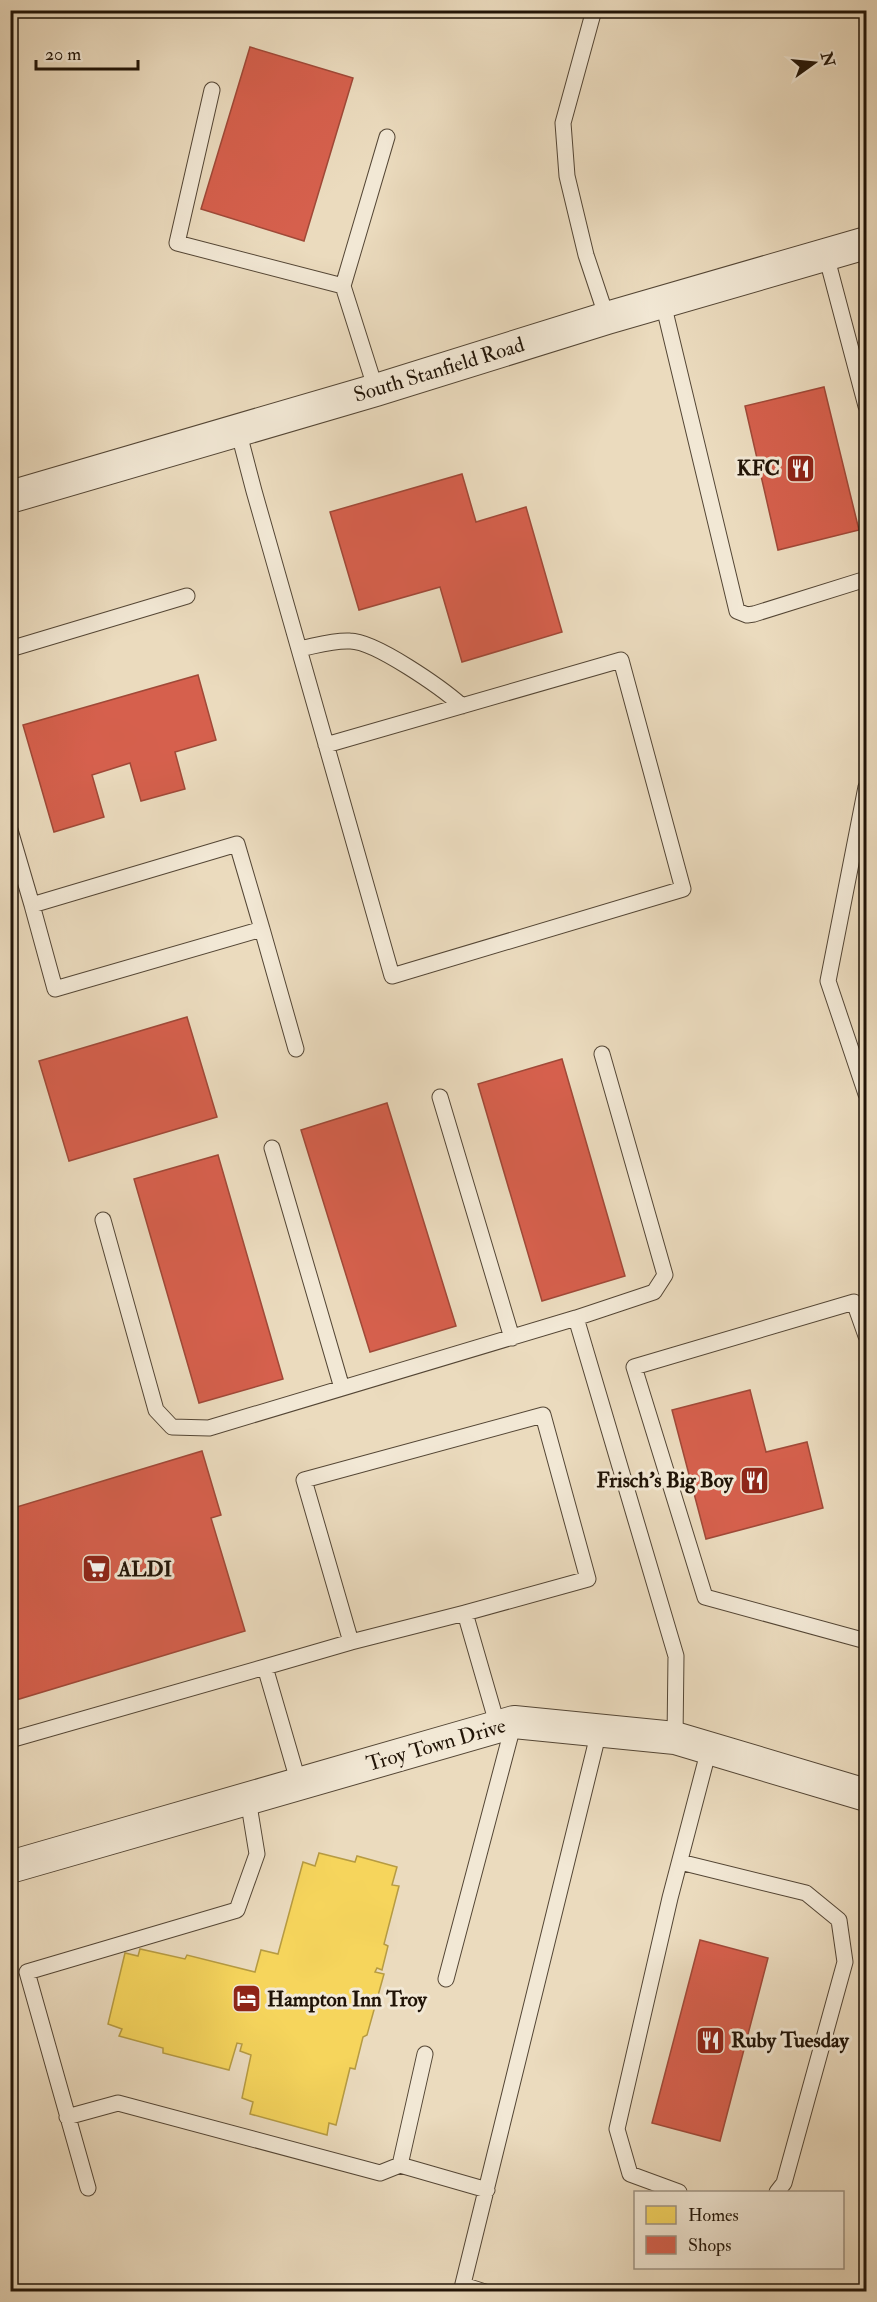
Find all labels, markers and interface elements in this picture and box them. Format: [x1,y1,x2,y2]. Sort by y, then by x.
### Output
scale bar [36,33,138,71]
north arrow [784,33,844,93]
text: 20 m [45,43,81,66]
text: N [816,49,839,70]
street label: South Stanfield Road [350,331,528,409]
restaurant icon: KFC [785,452,817,484]
place label: KFC [737,455,780,482]
restaurant icon: Frisch's Big Boy [738,1464,770,1496]
place label: Frisch's Big Boy [597,1467,734,1494]
supermarket icon: ALDI [81,1553,113,1585]
place label: ALDI [117,1556,172,1583]
street label: Troy Town Drive [363,1712,509,1778]
hotel icon: Hampton Inn Troy [230,1983,262,2015]
place label: Hampton Inn Troy [267,1986,427,2013]
restaurant icon: Ruby Tuesday [694,2024,726,2056]
place label: Ruby Tuesday [731,2027,849,2054]
legend [634,2191,844,2269]
text: Homes [688,2204,739,2227]
text: Shops [688,2234,731,2257]

